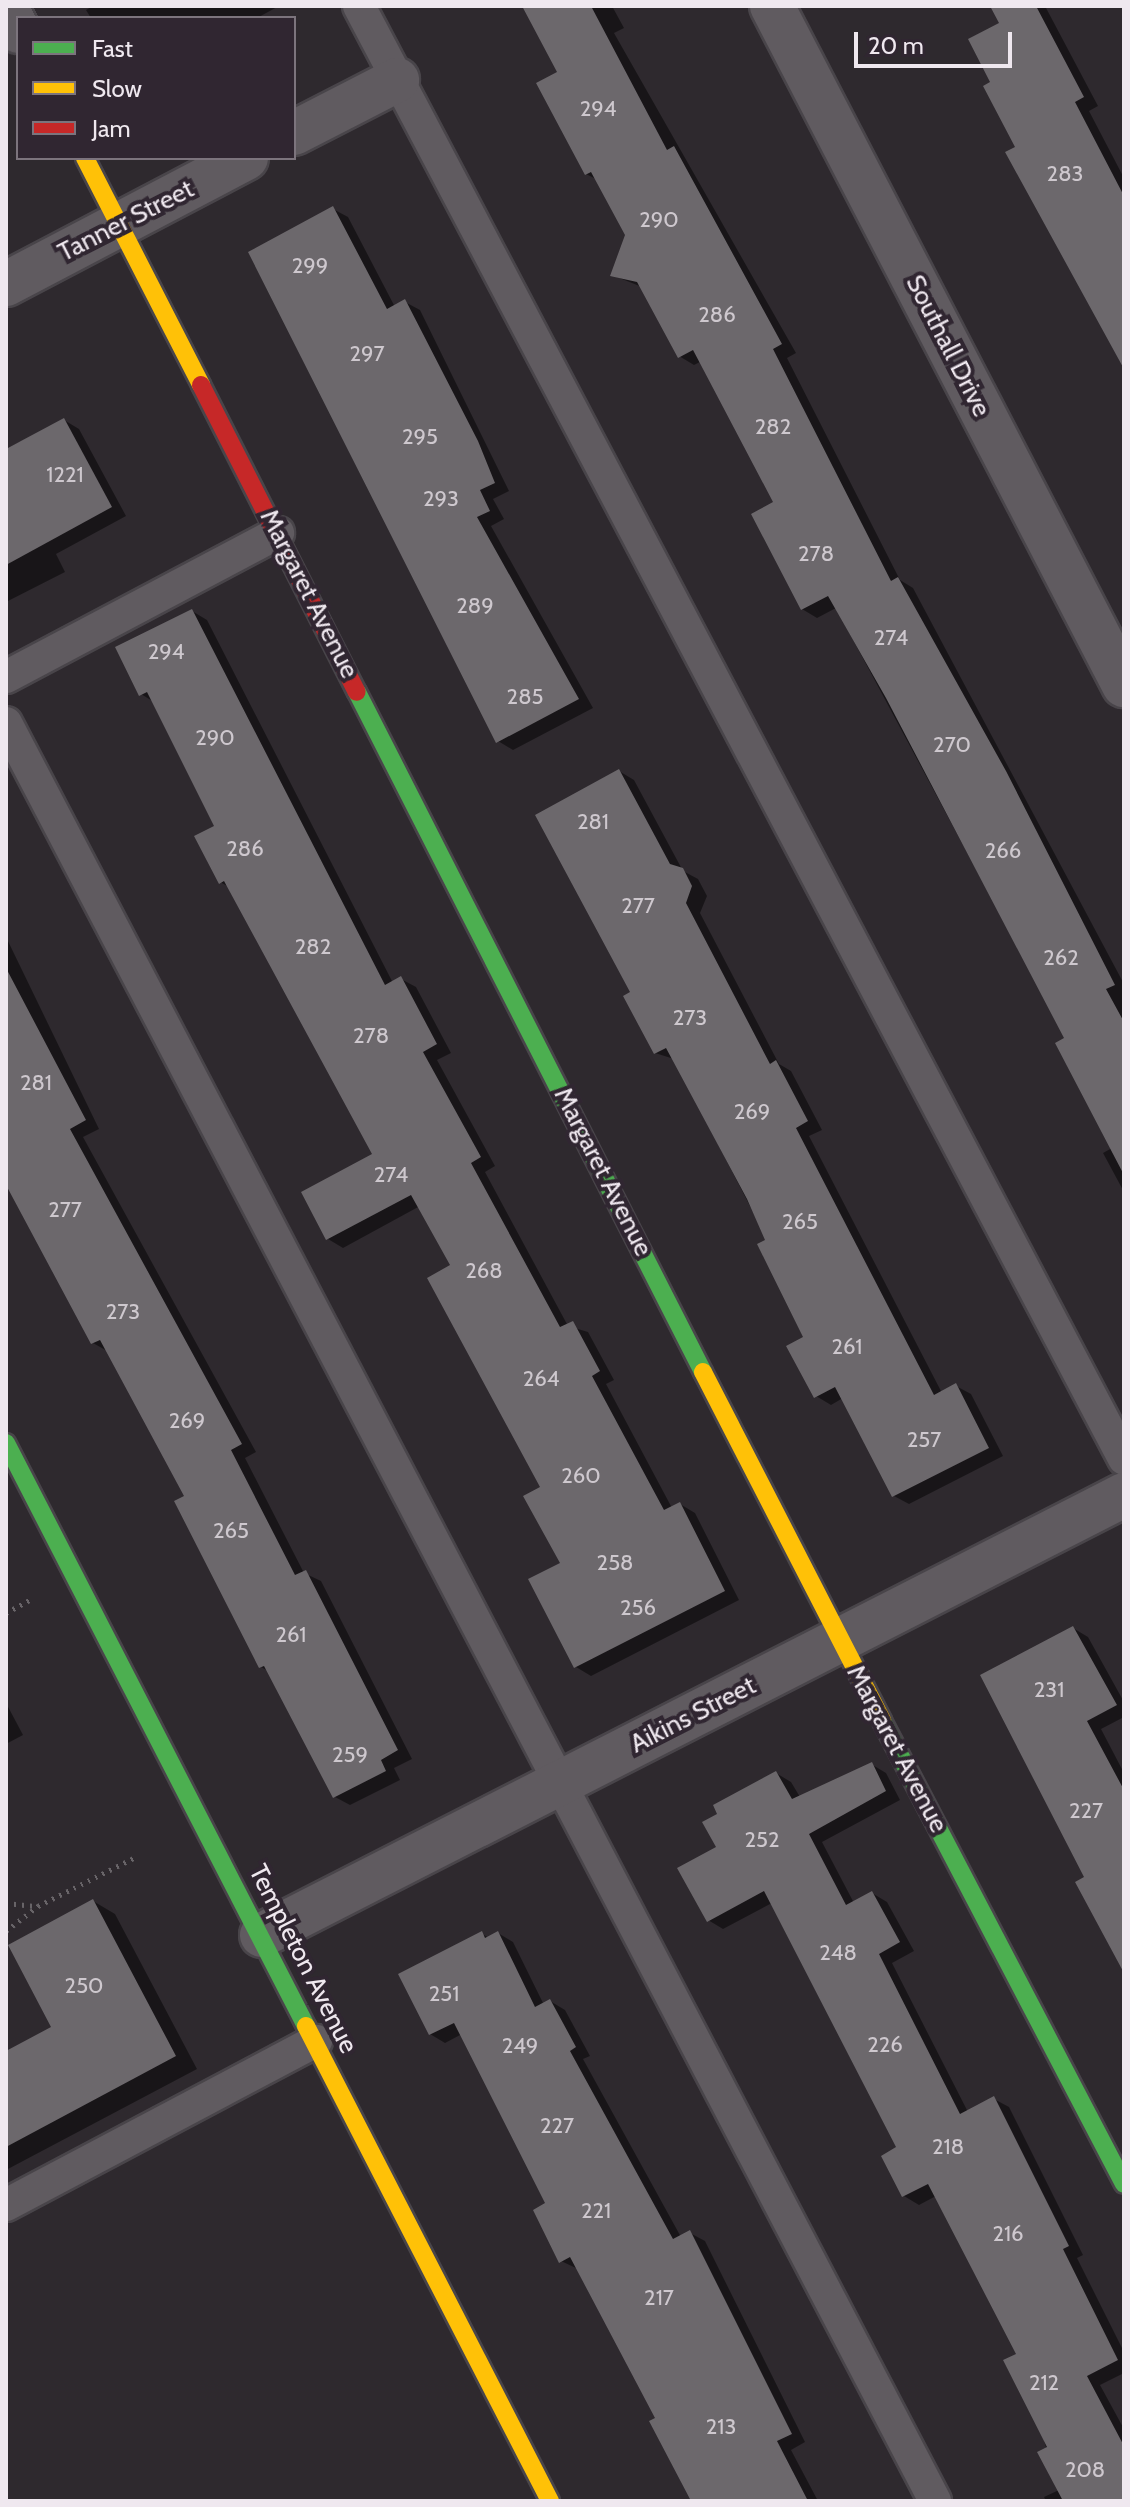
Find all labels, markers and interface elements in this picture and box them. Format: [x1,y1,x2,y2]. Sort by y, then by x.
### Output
legend [16,16,296,160]
scale bar [858,16,1016,66]
text: 20 m [868,31,924,60]
text: Fast [92,34,133,63]
text: Slow [92,74,142,103]
house number: 294 [580,96,616,122]
text: Jam [92,114,130,143]
house number: 283 [1047,161,1083,187]
street label: Tanner Street [53,174,199,268]
house number: 290 [639,207,679,233]
house number: 299 [292,253,328,279]
street label: Southall Drive [899,270,997,422]
house number: 286 [698,302,736,328]
house number: 297 [349,341,385,367]
house number: 282 [755,414,791,440]
house number: 295 [402,424,438,450]
house number: 1221 [46,462,84,488]
house number: 293 [423,486,459,512]
street label: Margaret Avenue [253,504,365,684]
house number: 278 [798,541,834,567]
house number: 289 [456,593,494,619]
house number: 274 [874,625,908,651]
house number: 294 [148,639,184,665]
house number: 285 [507,684,543,710]
house number: 290 [195,725,235,751]
house number: 270 [933,732,971,758]
house number: 281 [577,809,609,835]
house number: 286 [226,836,264,862]
house number: 266 [985,838,1021,864]
house number: 277 [621,893,655,919]
house number: 282 [295,934,331,960]
house number: 262 [1043,945,1079,971]
house number: 273 [673,1005,707,1031]
house number: 278 [353,1023,389,1049]
house number: 281 [20,1070,52,1096]
street label: Margaret Avenue [547,1082,659,1262]
house number: 269 [734,1099,770,1125]
house number: 274 [374,1162,408,1188]
house number: 277 [48,1197,82,1223]
house number: 265 [782,1209,818,1235]
house number: 268 [465,1258,503,1284]
house number: 273 [106,1299,140,1325]
house number: 261 [831,1334,863,1360]
house number: 264 [523,1366,559,1392]
house number: 269 [169,1408,205,1434]
house number: 257 [907,1427,941,1453]
house number: 260 [561,1463,601,1489]
house number: 265 [213,1518,249,1544]
house number: 258 [597,1550,633,1576]
house number: 256 [620,1595,656,1621]
house number: 261 [275,1622,307,1648]
street label: Margaret Avenue [840,1660,954,1838]
street label: Aikins Street [625,1670,761,1760]
house number: 231 [1034,1677,1064,1703]
house number: 259 [332,1742,368,1768]
house number: 227 [1069,1798,1103,1824]
house number: 252 [745,1827,779,1853]
street label: Templeton Avenue [242,1859,364,2059]
house number: 248 [819,1940,857,1966]
house number: 250 [65,1973,103,1999]
house number: 251 [429,1981,459,2007]
house number: 226 [867,2032,903,2058]
house number: 249 [502,2033,538,2059]
house number: 227 [540,2113,574,2139]
house number: 218 [932,2134,964,2160]
house number: 221 [581,2198,611,2224]
house number: 216 [992,2221,1024,2247]
house number: 217 [644,2285,674,2311]
house number: 212 [1029,2370,1059,2396]
house number: 213 [706,2414,736,2440]
house number: 208 [1065,2457,1105,2483]

